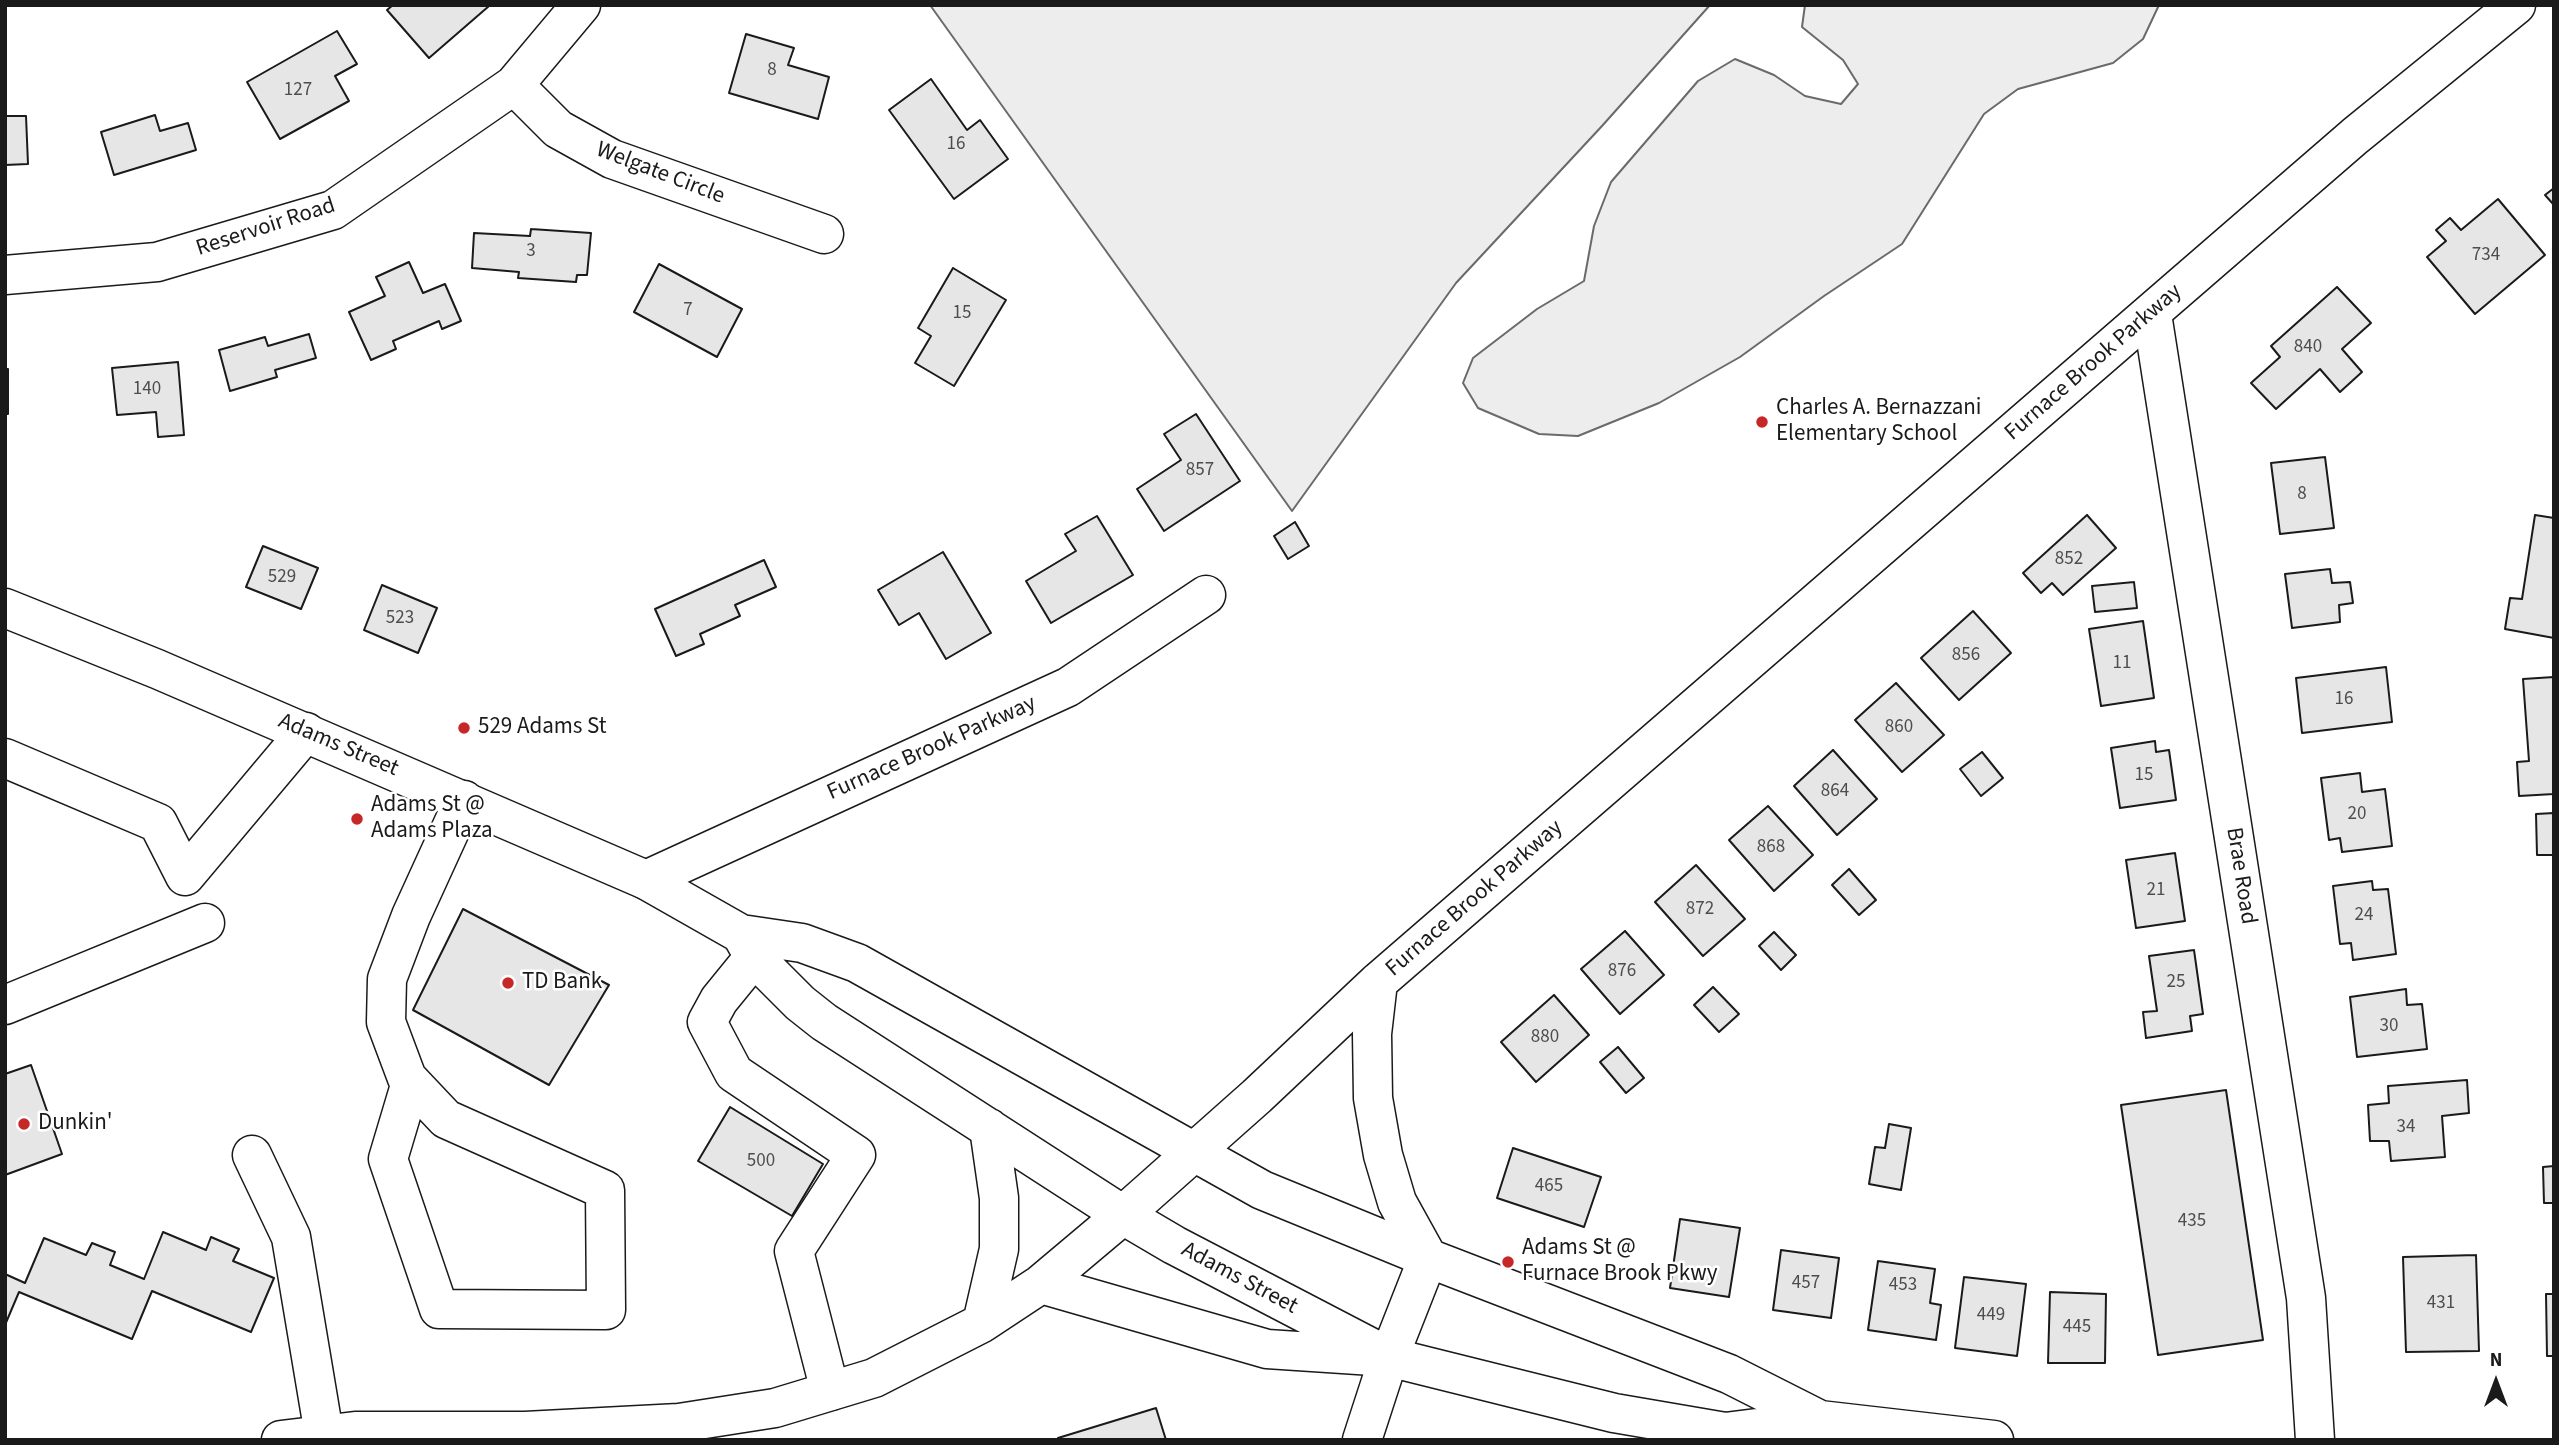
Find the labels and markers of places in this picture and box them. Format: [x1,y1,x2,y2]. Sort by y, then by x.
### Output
place label: Charles A. Bernazzani Elementary School [1776,395,1981,449]
marker: Charles A. Bernazzani Elementary School [1754,414,1770,430]
place label: 529 Adams St [478,714,607,742]
marker: 529 Adams St [456,720,472,736]
place label: Adams St @ Adams Plaza [371,792,492,846]
marker: Adams St @ Adams Plaza [349,811,365,827]
place label: TD Bank [522,969,602,997]
marker: TD Bank [500,975,516,991]
place label: Dunkin' [38,1110,113,1138]
marker: Dunkin' [16,1116,32,1132]
place label: Adams St @ Furnace Brook Pkwy [1522,1235,1718,1289]
marker: Adams St @ Furnace Brook Pkwy [1500,1254,1516,1270]

